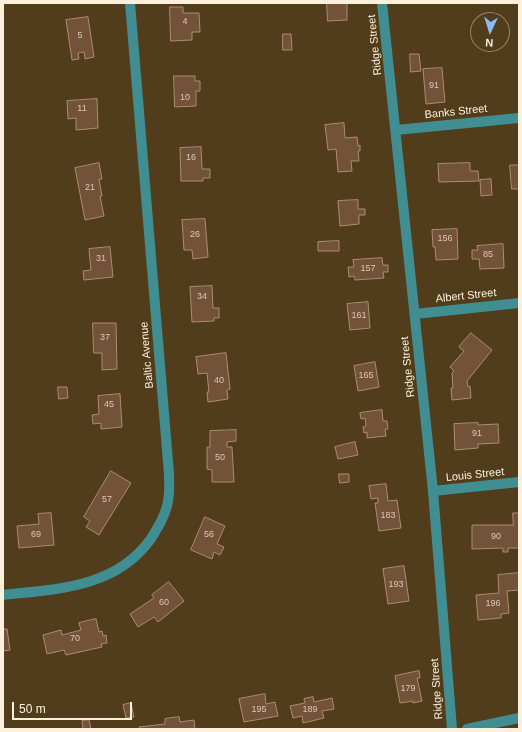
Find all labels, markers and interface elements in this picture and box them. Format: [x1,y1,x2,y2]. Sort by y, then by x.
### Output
north arrow [470,12,510,52]
street label: Ridge Street [365,14,385,76]
house number: 4 [182,17,188,27]
house number: 5 [77,31,83,41]
text: N [485,37,494,49]
house number: 91 [429,81,439,91]
house number: 10 [180,93,190,103]
street label: Banks Street [424,102,488,122]
house number: 11 [77,104,87,114]
house number: 16 [186,153,196,163]
house number: 21 [85,183,95,193]
house number: 26 [190,230,200,240]
house number: 156 [437,234,453,244]
house number: 85 [483,250,493,260]
house number: 31 [96,254,106,264]
house number: 157 [360,264,376,274]
street label: Albert Street [435,286,497,306]
house number: 34 [197,292,207,302]
house number: 161 [351,311,367,321]
street label: Baltic Avenue [138,321,156,389]
house number: 37 [100,333,110,343]
street label: Ridge Street [398,336,418,398]
house number: 165 [358,371,374,381]
house number: 40 [214,376,224,386]
house number: 45 [104,400,114,410]
house number: 91 [472,429,482,439]
house number: 50 [215,453,225,463]
street label: Louis Street [445,465,505,485]
house number: 57 [102,495,112,505]
house number: 183 [380,511,396,521]
house number: 69 [31,530,41,540]
house number: 56 [204,530,214,540]
house number: 90 [491,532,501,542]
house number: 193 [388,580,404,590]
house number: 60 [159,598,169,608]
house number: 196 [485,599,501,609]
house number: 70 [70,634,80,644]
street label: Ridge Street [428,658,446,720]
house number: 179 [400,684,416,694]
scale bar [14,694,134,720]
text: 50 m [19,702,46,716]
house number: 195 [251,705,267,715]
house number: 189 [302,705,318,715]

